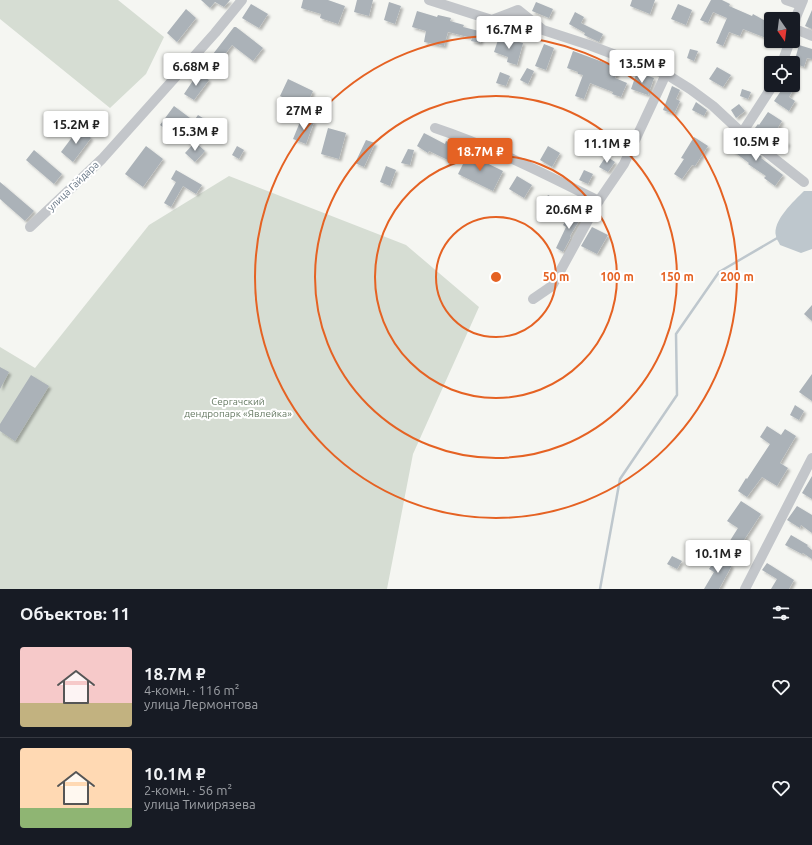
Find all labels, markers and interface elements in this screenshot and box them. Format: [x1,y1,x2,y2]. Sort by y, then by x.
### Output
north arrow [764,12,800,48]
map controls [764,12,800,92]
pin: 16.7M ₽ [472,16,546,50]
text: 16.7M ₽ [485,22,533,36]
pin: 13.5M ₽ [605,50,679,84]
pin: 6.68M ₽ [159,53,233,87]
text: 13.5M ₽ [618,56,666,70]
button: locate [764,56,800,92]
text: 6.68M ₽ [172,59,220,73]
pin: 27M ₽ [276,97,332,131]
text: 27M ₽ [286,103,322,117]
pin: 15.2M ₽ [39,111,113,145]
text: 15.2M ₽ [52,117,100,131]
pin: 15.3M ₽ [158,118,232,152]
text: 15.3M ₽ [171,124,219,138]
pin: 10.5M ₽ [719,128,793,162]
pin: 11.1M ₽ [570,130,644,164]
text: 10.5M ₽ [732,134,780,148]
text: 11.1M ₽ [583,136,631,150]
pin: 18.7M ₽ [443,138,517,172]
text: 18.7M ₽ [456,144,504,158]
street label: улица Гайдара [45,159,101,213]
pin: 20.6M ₽ [532,196,606,230]
text: 20.6M ₽ [545,202,593,216]
centre of rings [489,270,503,284]
text: 50 m [543,270,569,283]
text: 100 m [600,270,634,283]
text: 150 m [660,270,694,283]
text: 200 m [720,270,754,283]
park label: Сергачский дендропарк «Явлейка» [184,396,292,419]
pin: 10.1M ₽ [681,540,755,574]
text: 10.1M ₽ [694,546,742,560]
icon: filters [770,602,792,624]
text: Объектов: 11 [20,604,130,623]
icon: home [52,663,100,711]
text: 18.7M ₽ [144,664,206,683]
icon: heart [770,676,792,698]
text: 4-комн. · 116 m² [144,683,239,697]
text: улица Лермонтова [144,697,258,711]
icon: home [52,764,100,812]
text: 10.1M ₽ [144,764,206,783]
icon: heart [770,777,792,799]
text: 2-комн. · 56 m² [144,783,232,797]
text: улица Тимирязева [144,797,256,811]

